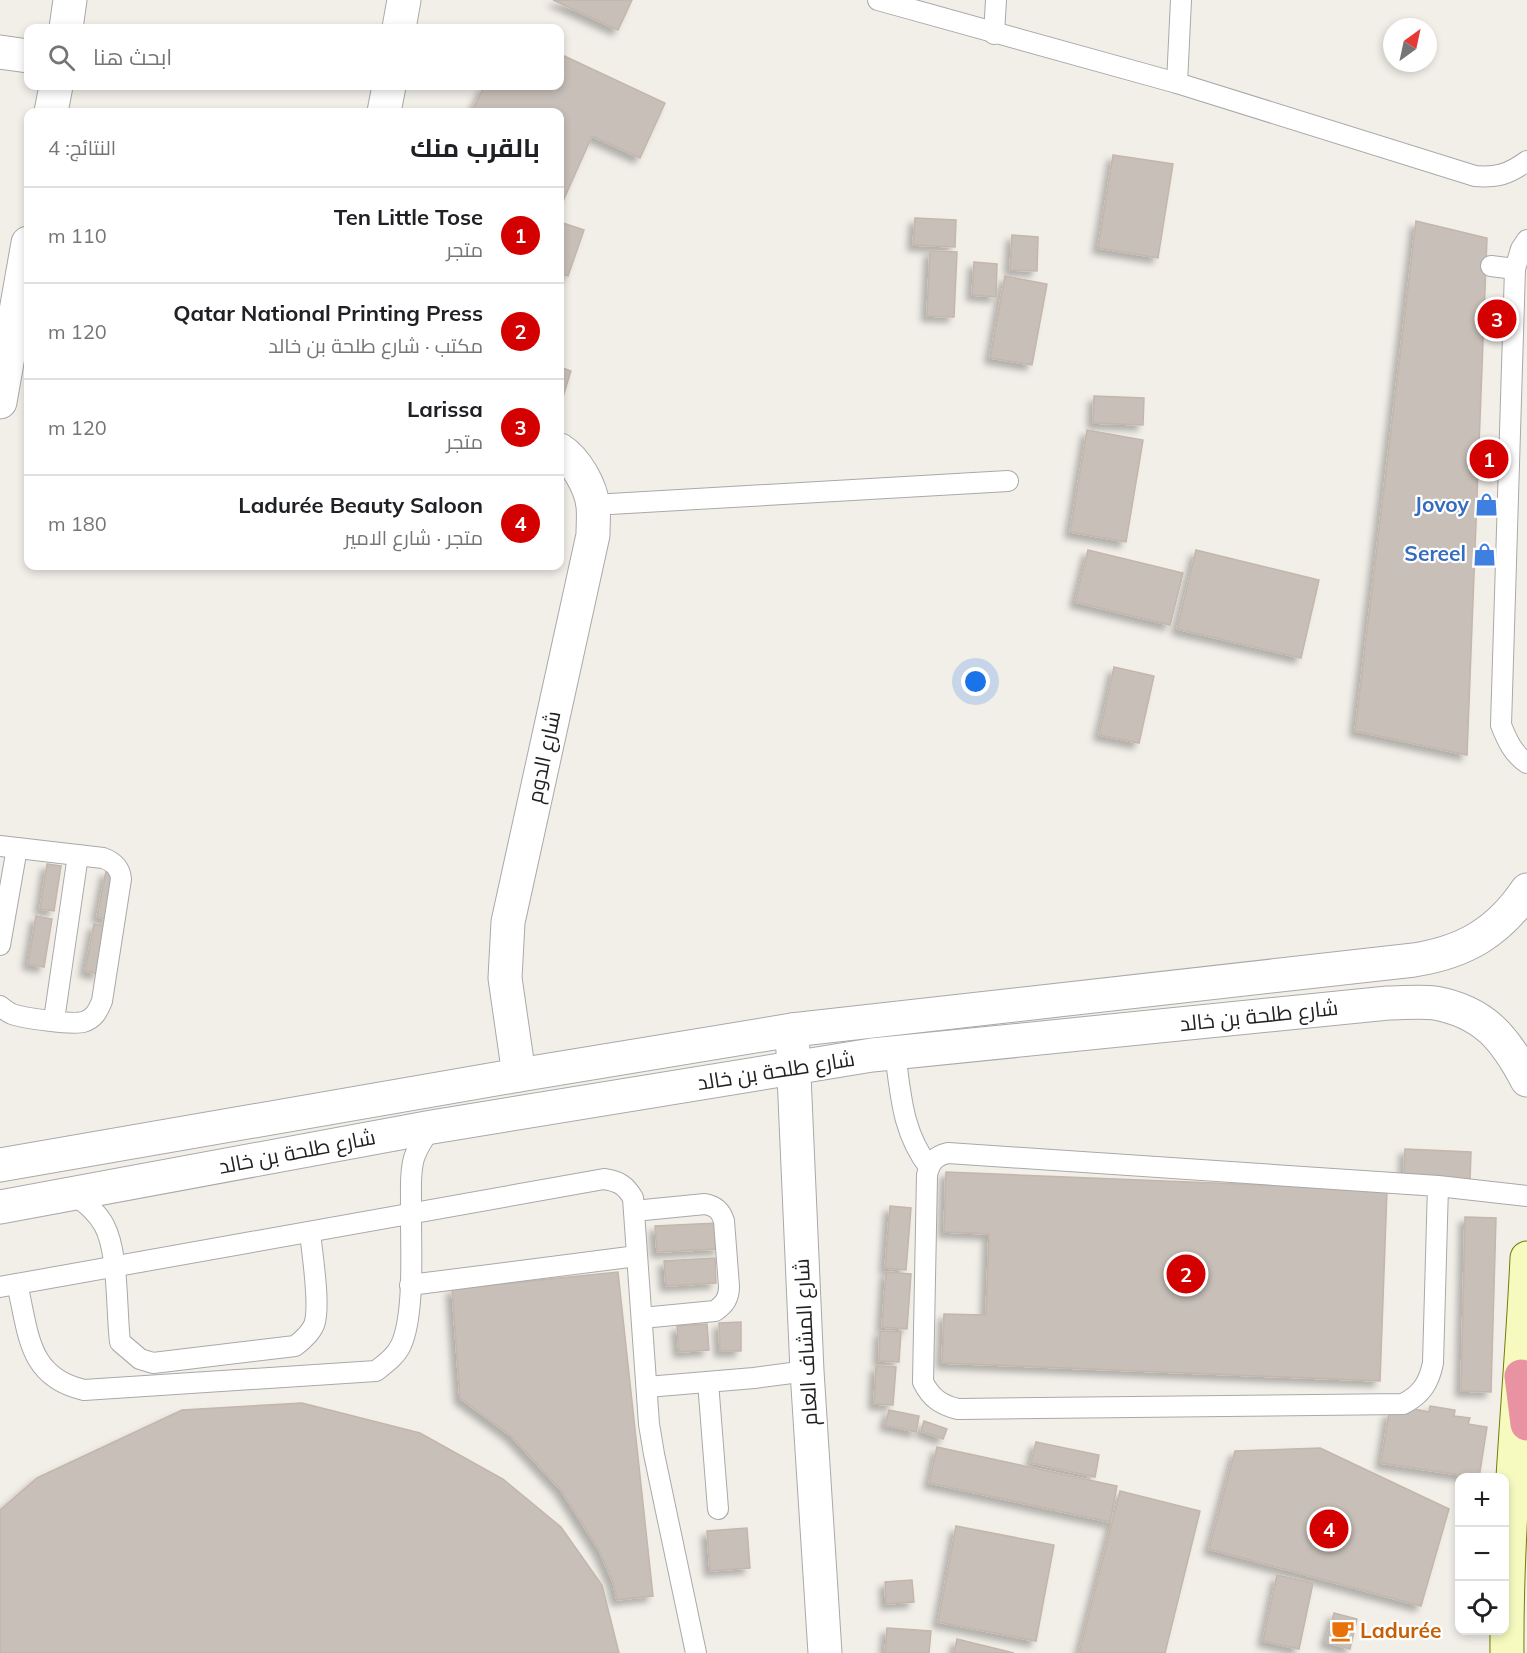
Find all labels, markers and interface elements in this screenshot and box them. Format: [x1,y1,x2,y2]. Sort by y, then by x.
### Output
north arrow [1383,18,1437,72]
search box [24,24,564,90]
icon: search [45,41,78,74]
text: ابحث هنا [93,43,172,71]
text: بالقرب منك [410,131,540,164]
text: النتائج: 4 [48,135,116,160]
text: Ten Little Tose [334,203,483,231]
text: 110 m [48,223,107,248]
text: 1 [515,223,527,248]
text: متجر [446,237,483,262]
pin: 3 [1478,296,1516,342]
text: Qatar National Printing Press [173,299,483,327]
text: 120 m [48,319,107,344]
text: 2 [515,319,527,344]
text: مكتب · شارع طلحة بن خالد [268,333,483,358]
text: Larissa [407,395,483,423]
text: 120 m [48,415,107,440]
text: 3 [515,415,527,440]
text: متجر [446,429,483,454]
pin: 1 [1470,436,1508,482]
text: Ladurée Beauty Saloon [238,491,483,519]
place label: Jovoy [1414,491,1470,517]
shop icon: Jovoy [1474,492,1500,518]
text: 180 m [48,511,107,536]
text: 4 [515,511,527,536]
text: متجر · شارع الامير [344,525,483,550]
place label: Sereel [1404,540,1466,566]
shop icon: Sereel [1471,541,1497,567]
your location [961,667,990,696]
street label: شارع الدوم [521,708,567,806]
street label: شارع طلحة بن خالد [1178,994,1340,1038]
street label: شارع طلحة بن خالد [695,1045,857,1097]
street label: شارع طلحة بن خالد [216,1123,378,1181]
pin: 2 [1166,1252,1206,1296]
street label: شارع المشاف العام [788,1258,824,1426]
map controls [1455,1473,1509,1635]
button: + [1455,1473,1509,1527]
pin: 4 [1310,1506,1348,1552]
button: − [1455,1527,1509,1581]
button: locate [1455,1581,1509,1635]
place label: Ladurée [1360,1617,1441,1643]
cafe icon: Ladurée [1329,1618,1355,1644]

